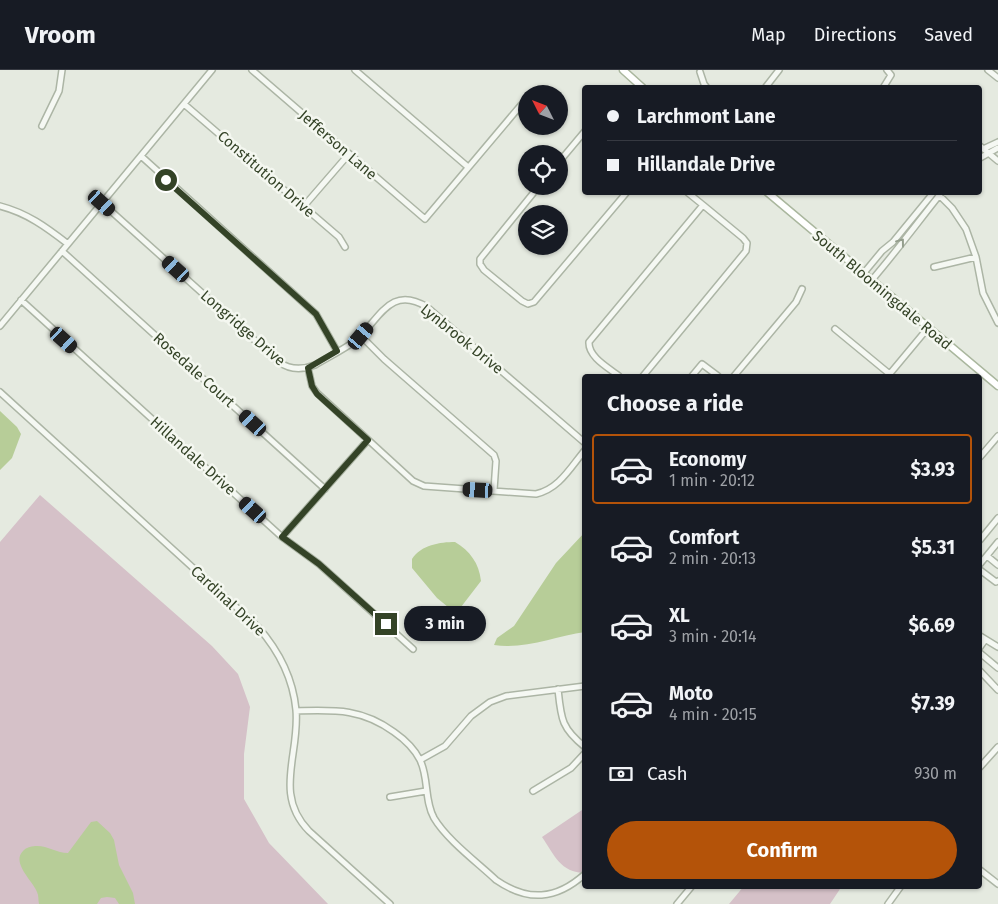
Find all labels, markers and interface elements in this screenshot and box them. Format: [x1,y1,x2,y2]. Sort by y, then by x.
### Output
text: Vroom [25,21,96,49]
text: Map [751,24,786,46]
text: Directions [814,24,896,46]
text: Saved [924,24,973,46]
north arrow [518,85,568,135]
map controls [518,85,568,255]
text: Larchmont Lane [637,105,775,128]
street label: Jefferson Lane [295,106,381,184]
street label: Constitution Drive [214,127,318,221]
button: locate [518,145,568,195]
text: Hillandale Drive [637,153,775,176]
route start [155,169,177,191]
car [85,187,118,219]
button: layers [518,205,568,255]
street label: South Bloomingdale Road [809,226,955,354]
one-way arrow [896,239,905,248]
car [159,253,192,285]
street label: Longridge Drive [197,286,289,370]
street label: Lynbrook Drive [417,300,507,378]
car [345,320,376,352]
car [47,324,80,356]
street label: Rosedale Court [150,329,239,412]
text: Choose a ride [607,390,743,417]
car [236,407,269,439]
street label: Hillandale Drive [147,413,239,499]
icon: car [609,447,654,492]
text: Economy [669,448,746,471]
text: $3.93 [910,458,955,481]
text: 1 min · 20:12 [669,471,755,490]
car [462,482,493,498]
car [236,494,269,526]
icon: car [609,525,654,570]
text: Comfort [669,526,739,549]
text: $5.31 [911,536,955,559]
text: 2 min · 20:13 [669,549,756,568]
street label: Cardinal Drive [187,562,269,640]
icon: car [609,603,654,648]
text: XL [669,604,690,627]
callout: 3 min [404,606,486,642]
route end [375,613,397,635]
text: 3 min [425,614,465,633]
text: $6.69 [908,614,955,637]
text: 3 min · 20:14 [669,627,757,646]
icon: car [609,681,654,726]
text: Moto [669,682,713,705]
text: $7.39 [911,692,955,715]
text: 4 min · 20:15 [669,705,757,724]
icon: cash [607,760,635,788]
text: Cash [647,762,688,785]
text: 930 m [914,764,957,783]
button: Confirm [607,821,957,879]

